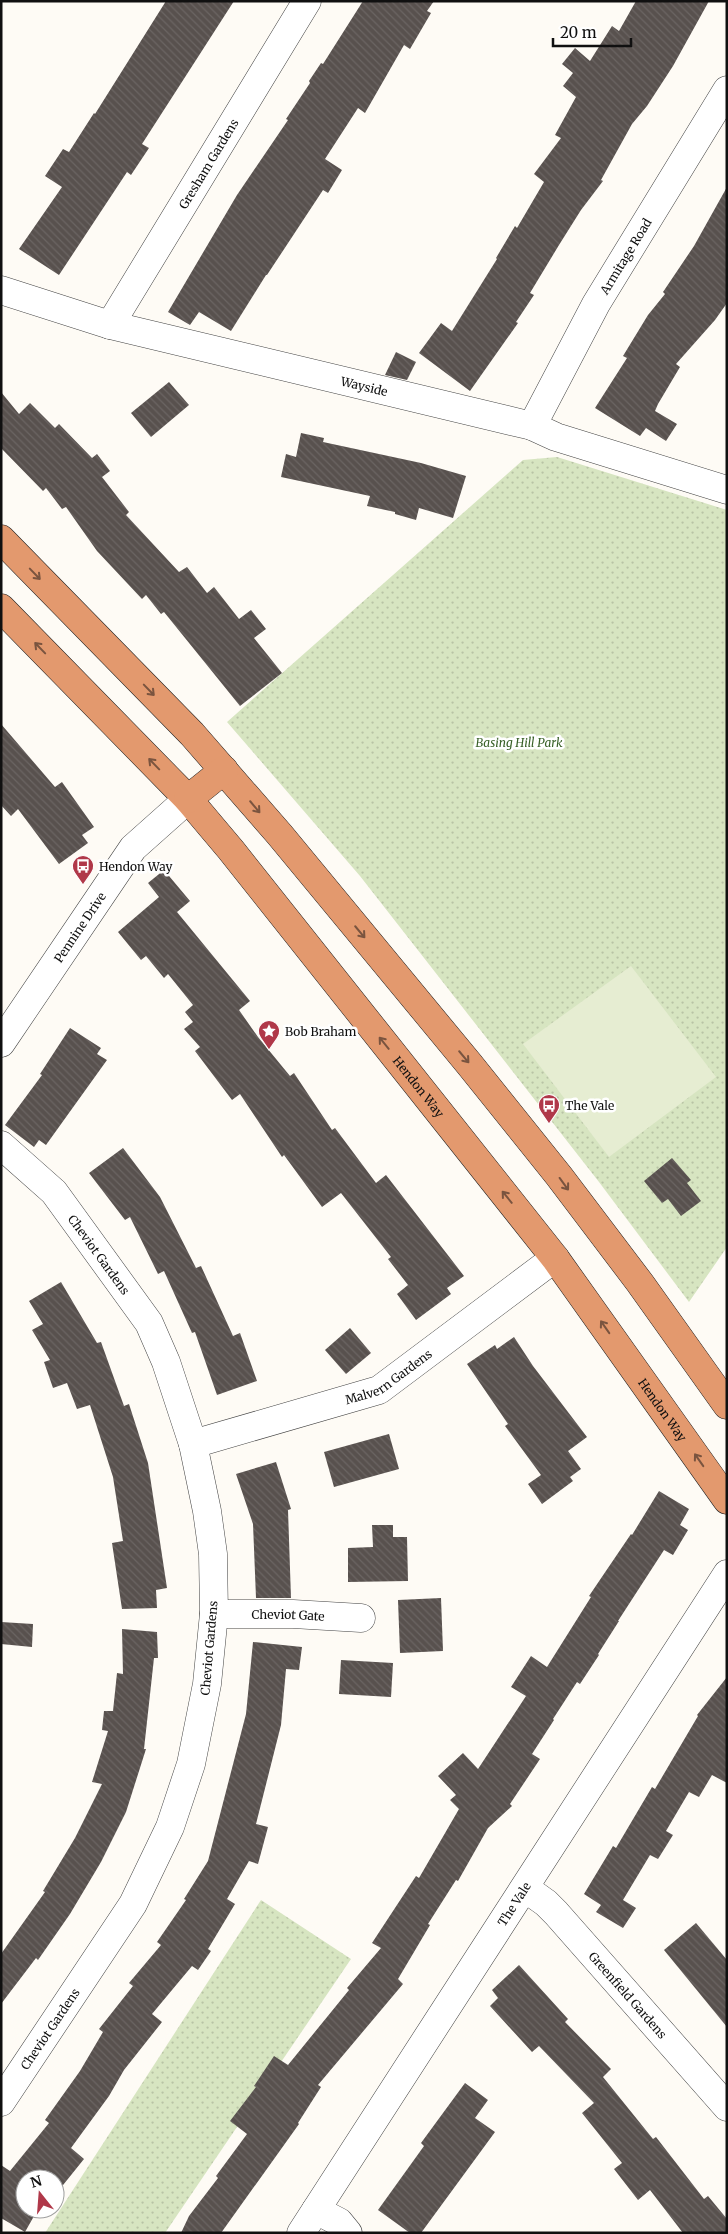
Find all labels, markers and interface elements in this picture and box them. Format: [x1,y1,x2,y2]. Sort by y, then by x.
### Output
scale bar [553,15,630,47]
text: 20 m [560,23,597,42]
street label: Gresham Gardens [175,116,241,211]
street label: Armitage Road [596,215,654,298]
street label: Wayside [338,373,389,399]
one-way arrow [29,568,41,580]
one-way arrow [34,641,46,654]
one-way arrow [143,684,155,696]
park label: Basing Hill Park [476,735,563,750]
one-way arrow [148,758,160,770]
one-way arrow [249,801,260,814]
bus stop icon: Hendon Way [71,854,95,885]
place label: Hendon Way [99,859,172,874]
street label: Pennine Drive [50,889,109,965]
one-way arrow [354,925,365,938]
place icon: Bob Braham [257,1019,281,1050]
place label: Bob Braham [285,1024,356,1039]
one-way arrow [379,1037,390,1050]
one-way arrow [458,1050,469,1063]
street label: Hendon Way [390,1053,448,1120]
bus stop icon: The Vale [537,1093,561,1124]
place label: The Vale [565,1098,614,1113]
one-way arrow [559,1177,569,1191]
one-way arrow [502,1191,513,1204]
street label: Cheviot Gardens [65,1212,133,1297]
one-way arrow [600,1321,610,1335]
street label: Malvern Gardens [343,1346,435,1407]
street label: Hendon Way [635,1375,690,1444]
one-way arrow [694,1453,704,1467]
street label: Cheviot Gardens [197,1600,221,1696]
street label: Cheviot Gate [251,1606,325,1623]
street label: The Vale [494,1879,533,1929]
street label: Greenfield Gardens [586,1948,670,2041]
street label: Cheviot Gardens [17,1985,83,2073]
north arrow [15,2169,65,2219]
text: N [28,2171,44,2192]

